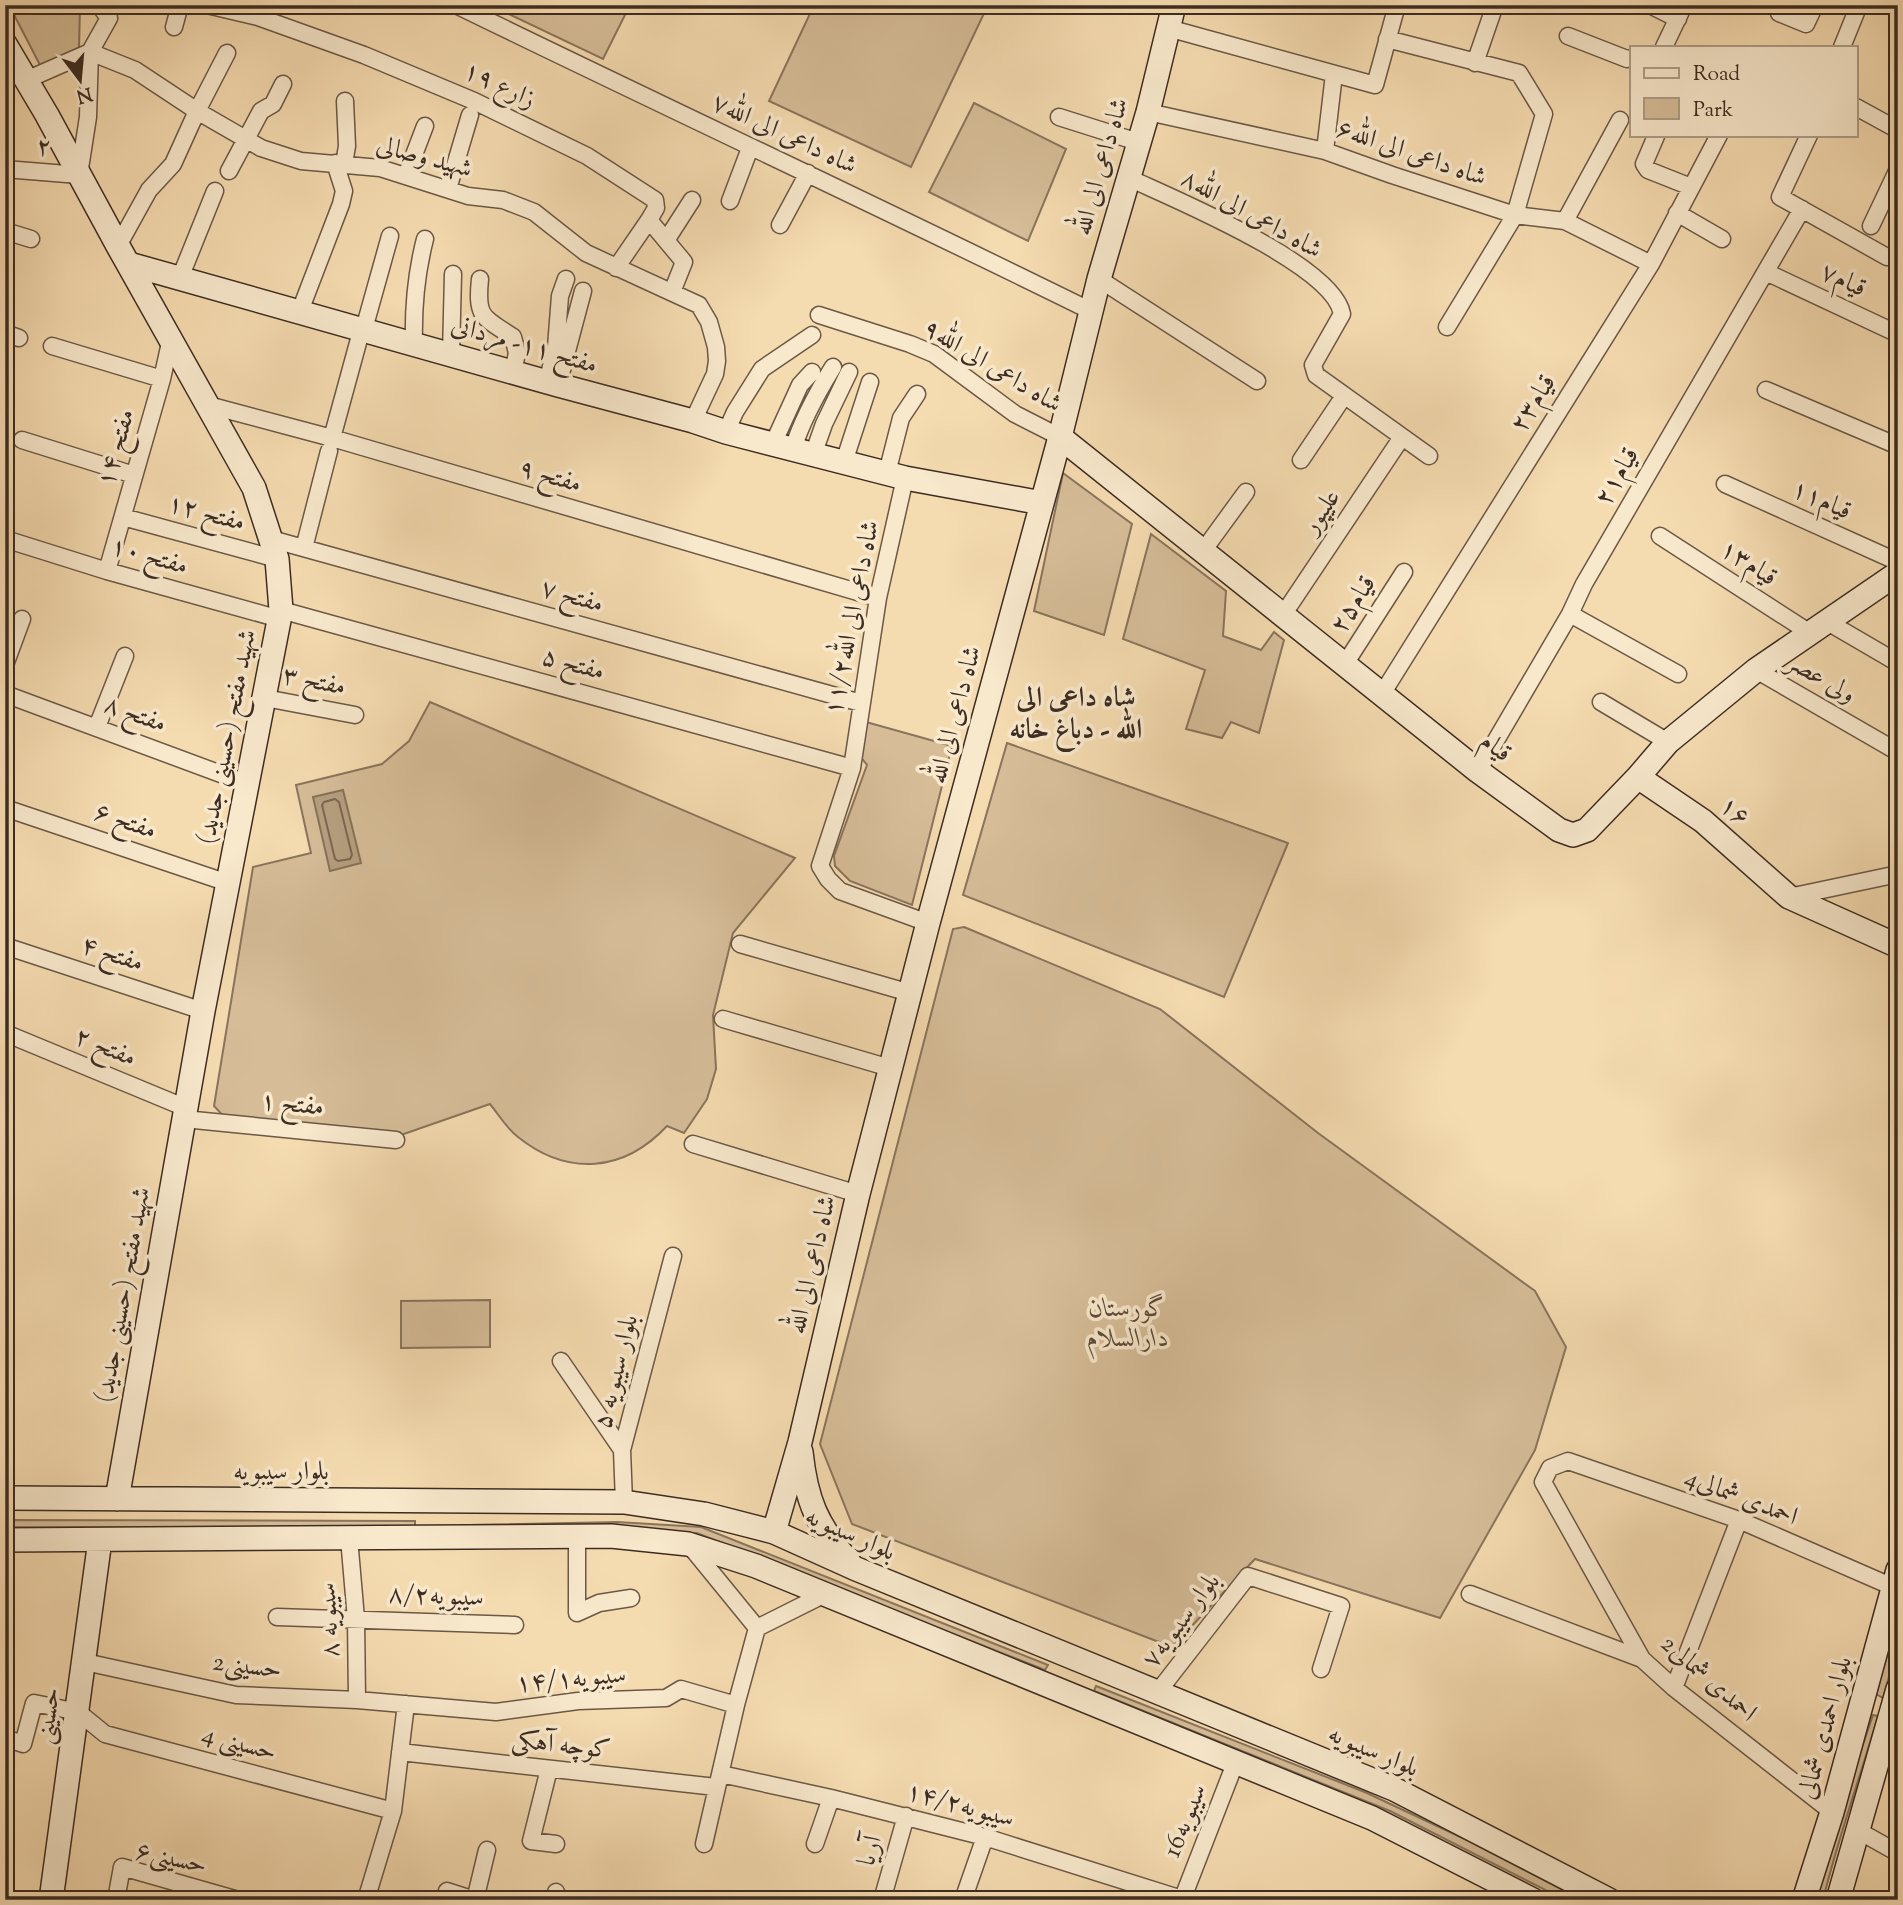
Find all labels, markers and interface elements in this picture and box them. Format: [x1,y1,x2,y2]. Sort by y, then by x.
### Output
north arrow [46,46,116,116]
legend [1630,46,1857,136]
street label: ۱۹ زارع [456,53,541,120]
text: Road [1693,60,1740,90]
text: N [73,79,95,109]
street label: شاه داعی الی الله۷ [705,82,864,185]
street label: شاه داعی الی الله [1061,93,1139,240]
text: Park [1693,96,1734,126]
street label: شاه داعی الی الله۶ [1331,107,1492,197]
street label: شهید وصالی [372,127,476,189]
street label: ۲ [35,129,53,167]
street label: شاه داعی الی الله۸ [1174,157,1330,269]
street label: قیام۷ [1813,254,1872,310]
street label: مفتح ۱۱- مردانی [446,307,602,387]
street label: شاه داعی الی الله۹ [915,307,1071,423]
street label: قیام۲۳ [1502,368,1568,441]
street label: مفتح ۱۴ [88,405,149,492]
street label: قیام۲۱ [1586,441,1651,514]
street label: مفتح ۹ [513,450,586,506]
street label: قیام۱۱ [1784,471,1857,532]
street label: علیپور [1292,482,1351,544]
street label: مفتح ۱۲ [162,486,249,545]
street label: ۱۱/۲شاه داعی الی الله [812,517,890,719]
street label: مفتح ۱۰ [105,528,192,589]
street label: قیام۱۳ [1711,532,1784,598]
street label: قیام۲۵ [1322,569,1388,642]
street label: مفتح ۷ [535,570,608,626]
street label: شهید مفتح (حسینی جدید) [189,626,270,848]
street label: مفتح ۵ [537,639,609,694]
street label: شاه داعی الی الله [916,641,992,788]
street label: ولی عصر [1777,643,1863,714]
street label: مفتح ۳ [279,658,349,709]
district label: شاه داعی الی الله - دباغ خانه [1010,679,1142,752]
street label: مفتح ۸ [98,687,171,746]
street label: قیام [1470,724,1519,774]
street label: ۱۶ [1710,788,1758,836]
street label: مفتح ۶ [88,794,161,853]
street label: مفتح ۴ [75,928,148,985]
street label: مفتح ۲ [67,1019,141,1080]
street label: مفتح ۱ [258,1083,326,1130]
street label: شهید مفتح (حسینی جدید) [87,1184,164,1406]
street label: شاه داعی الی الله [775,1191,847,1338]
park label: گورستان دارالسلام [1087,1291,1169,1360]
street label: بلوار سیبویه ۵ [585,1311,649,1433]
street label: بلوار سیبویه [233,1454,329,1491]
street label: 4احمدی شمالی [1679,1460,1803,1536]
street label: بلوار سیبویه [799,1499,901,1571]
street label: بلوار سیبویه۷ [1134,1566,1230,1676]
street label: سیبویه۸/۲ [388,1577,484,1617]
street label: سیبویه ۸ [310,1582,350,1658]
street label: 2احمدی شمالی [1652,1627,1764,1731]
street label: حسینی2 [210,1644,284,1690]
street label: بلوار احمدی شمالی [1789,1652,1863,1804]
street label: سیبویه۱۴/۱ [514,1657,628,1703]
street label: حسینی [27,1685,71,1747]
street label: حسینی 4 [198,1716,280,1772]
street label: بلوار سیبویه [1322,1716,1424,1788]
street label: کوچه آهکی [510,1722,612,1770]
street label: سیبویه۱۴/۲ [902,1774,1018,1838]
street label: سیبویه16 [1155,1779,1217,1863]
street label: آریا [849,1829,894,1871]
street label: حسینی۶ [132,1833,210,1885]

